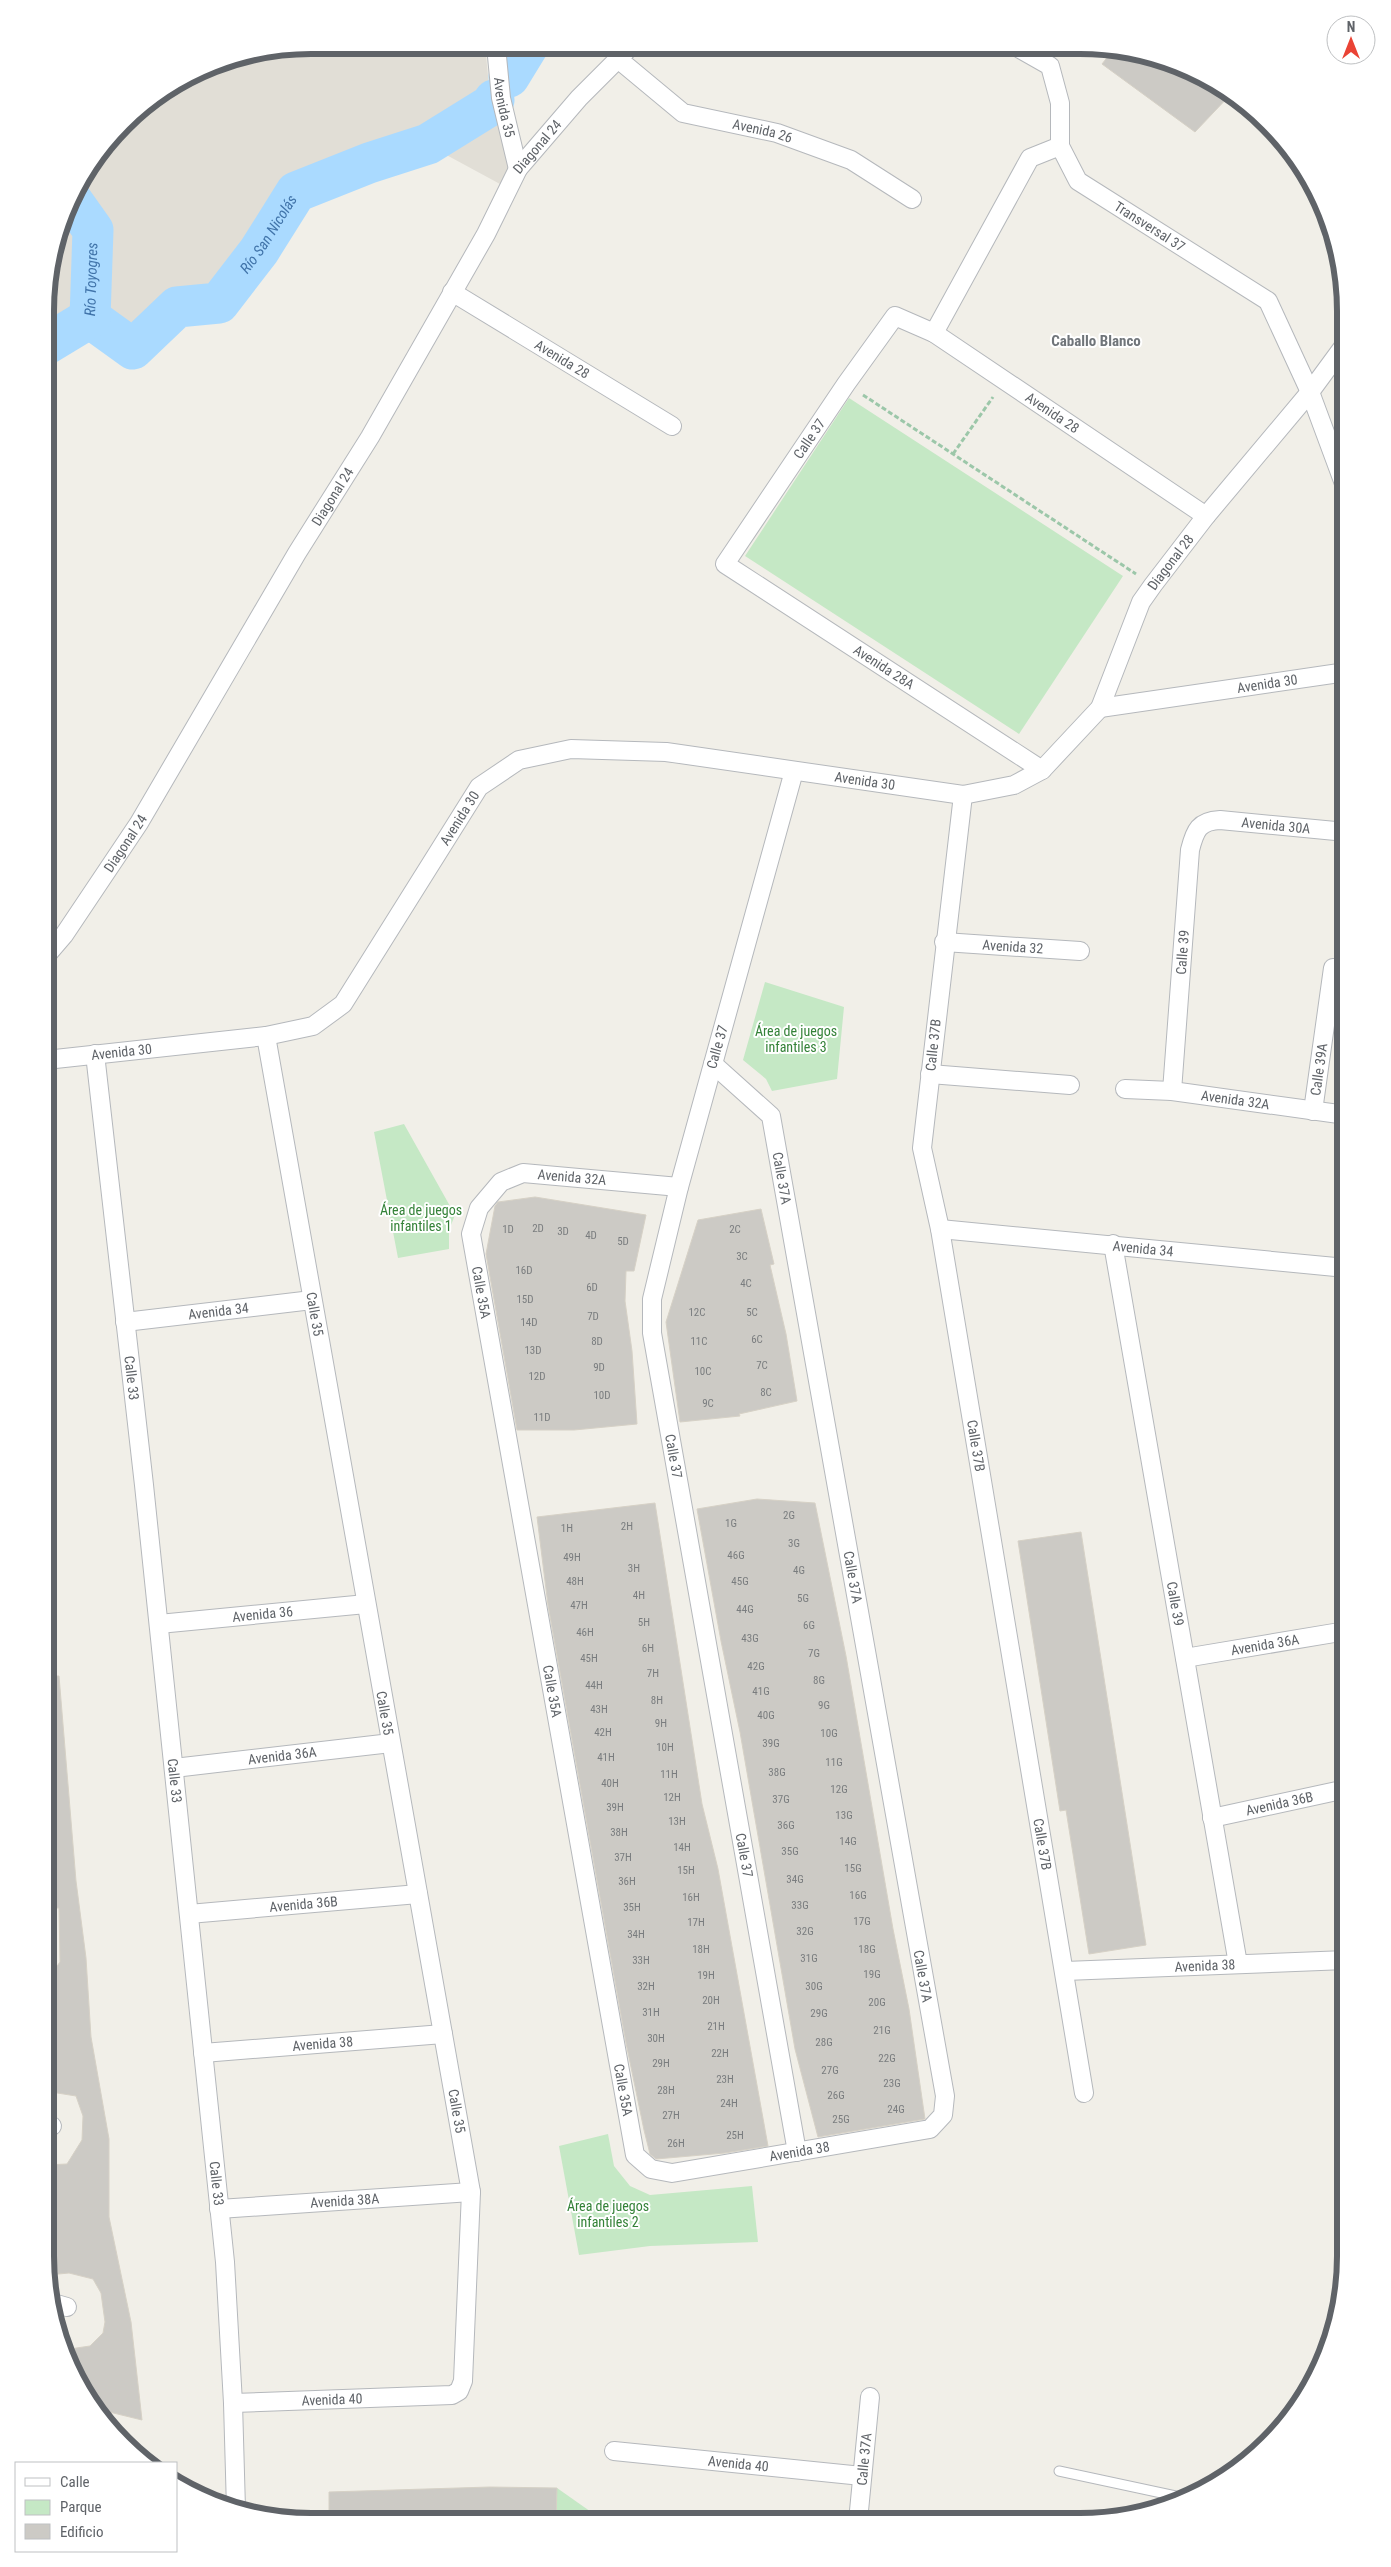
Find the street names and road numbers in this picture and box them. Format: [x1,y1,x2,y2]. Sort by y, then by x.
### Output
street label: Avenida 35 [491,77,518,139]
street label: Avenida 26 [731,116,795,146]
street label: Diagonal 24 [510,117,565,177]
street label: Transversal 37 [1111,198,1188,255]
street label: Avenida 28 [532,336,592,382]
street label: Avenida 28 [1023,389,1082,436]
street label: Calle 37 [790,416,828,462]
street label: Diagonal 24 [308,464,357,529]
street label: Diagonal 28 [1144,531,1197,593]
street label: Avenida 28A [851,642,917,692]
street label: Avenida 30 [1236,671,1299,696]
street label: Avenida 30 [834,769,896,793]
street label: Avenida 30 [437,788,483,848]
street label: Diagonal 24 [100,812,150,875]
street label: Avenida 30A [1241,814,1311,837]
street label: Calle 39 [1173,929,1192,975]
street label: Avenida 32 [982,937,1044,957]
street label: Calle 37B [922,1018,944,1072]
street label: Calle 37 [703,1023,731,1071]
street label: Avenida 30 [90,1040,153,1063]
street label: Calle 39A [1307,1042,1330,1097]
street label: Avenida 32A [1200,1087,1271,1112]
street label: Calle 37A [770,1151,794,1205]
street label: Avenida 32A [537,1166,607,1188]
street label: Avenida 34 [1112,1238,1174,1259]
street label: Calle 35A [469,1265,494,1320]
street label: Calle 35 [303,1291,327,1337]
street label: Avenida 34 [187,1300,250,1323]
street label: Calle 33 [121,1355,142,1401]
street label: Calle 37B [964,1419,988,1473]
street label: Calle 37 [662,1433,686,1480]
street label: Calle 37A [841,1550,865,1604]
street label: Calle 39 [1164,1580,1187,1627]
street label: Avenida 36 [231,1603,294,1625]
street label: Avenida 36A [1230,1631,1300,1658]
street label: Calle 35A [540,1664,565,1719]
street label: Calle 35 [373,1690,397,1736]
street label: Avenida 36A [247,1744,317,1767]
street label: Calle 33 [165,1758,185,1804]
street label: Avenida 36B [1244,1788,1315,1818]
street label: Calle 37B [1030,1817,1055,1871]
street label: Calle 37 [733,1832,756,1879]
street label: Avenida 36B [269,1893,338,1915]
street label: Calle 37A [911,1949,935,2003]
street label: Avenida 38 [1174,1956,1236,1975]
street label: Avenida 38 [292,2033,354,2054]
street label: Calle 35A [611,2062,636,2117]
street label: Calle 35 [445,2088,469,2134]
street label: Avenida 38 [768,2138,831,2164]
street label: Calle 33 [207,2160,227,2207]
street label: Avenida 38A [310,2190,380,2211]
street label: Avenida 40 [301,2390,363,2408]
street label: Calle 37A [853,2432,874,2486]
street label: Avenida 40 [707,2453,770,2475]

